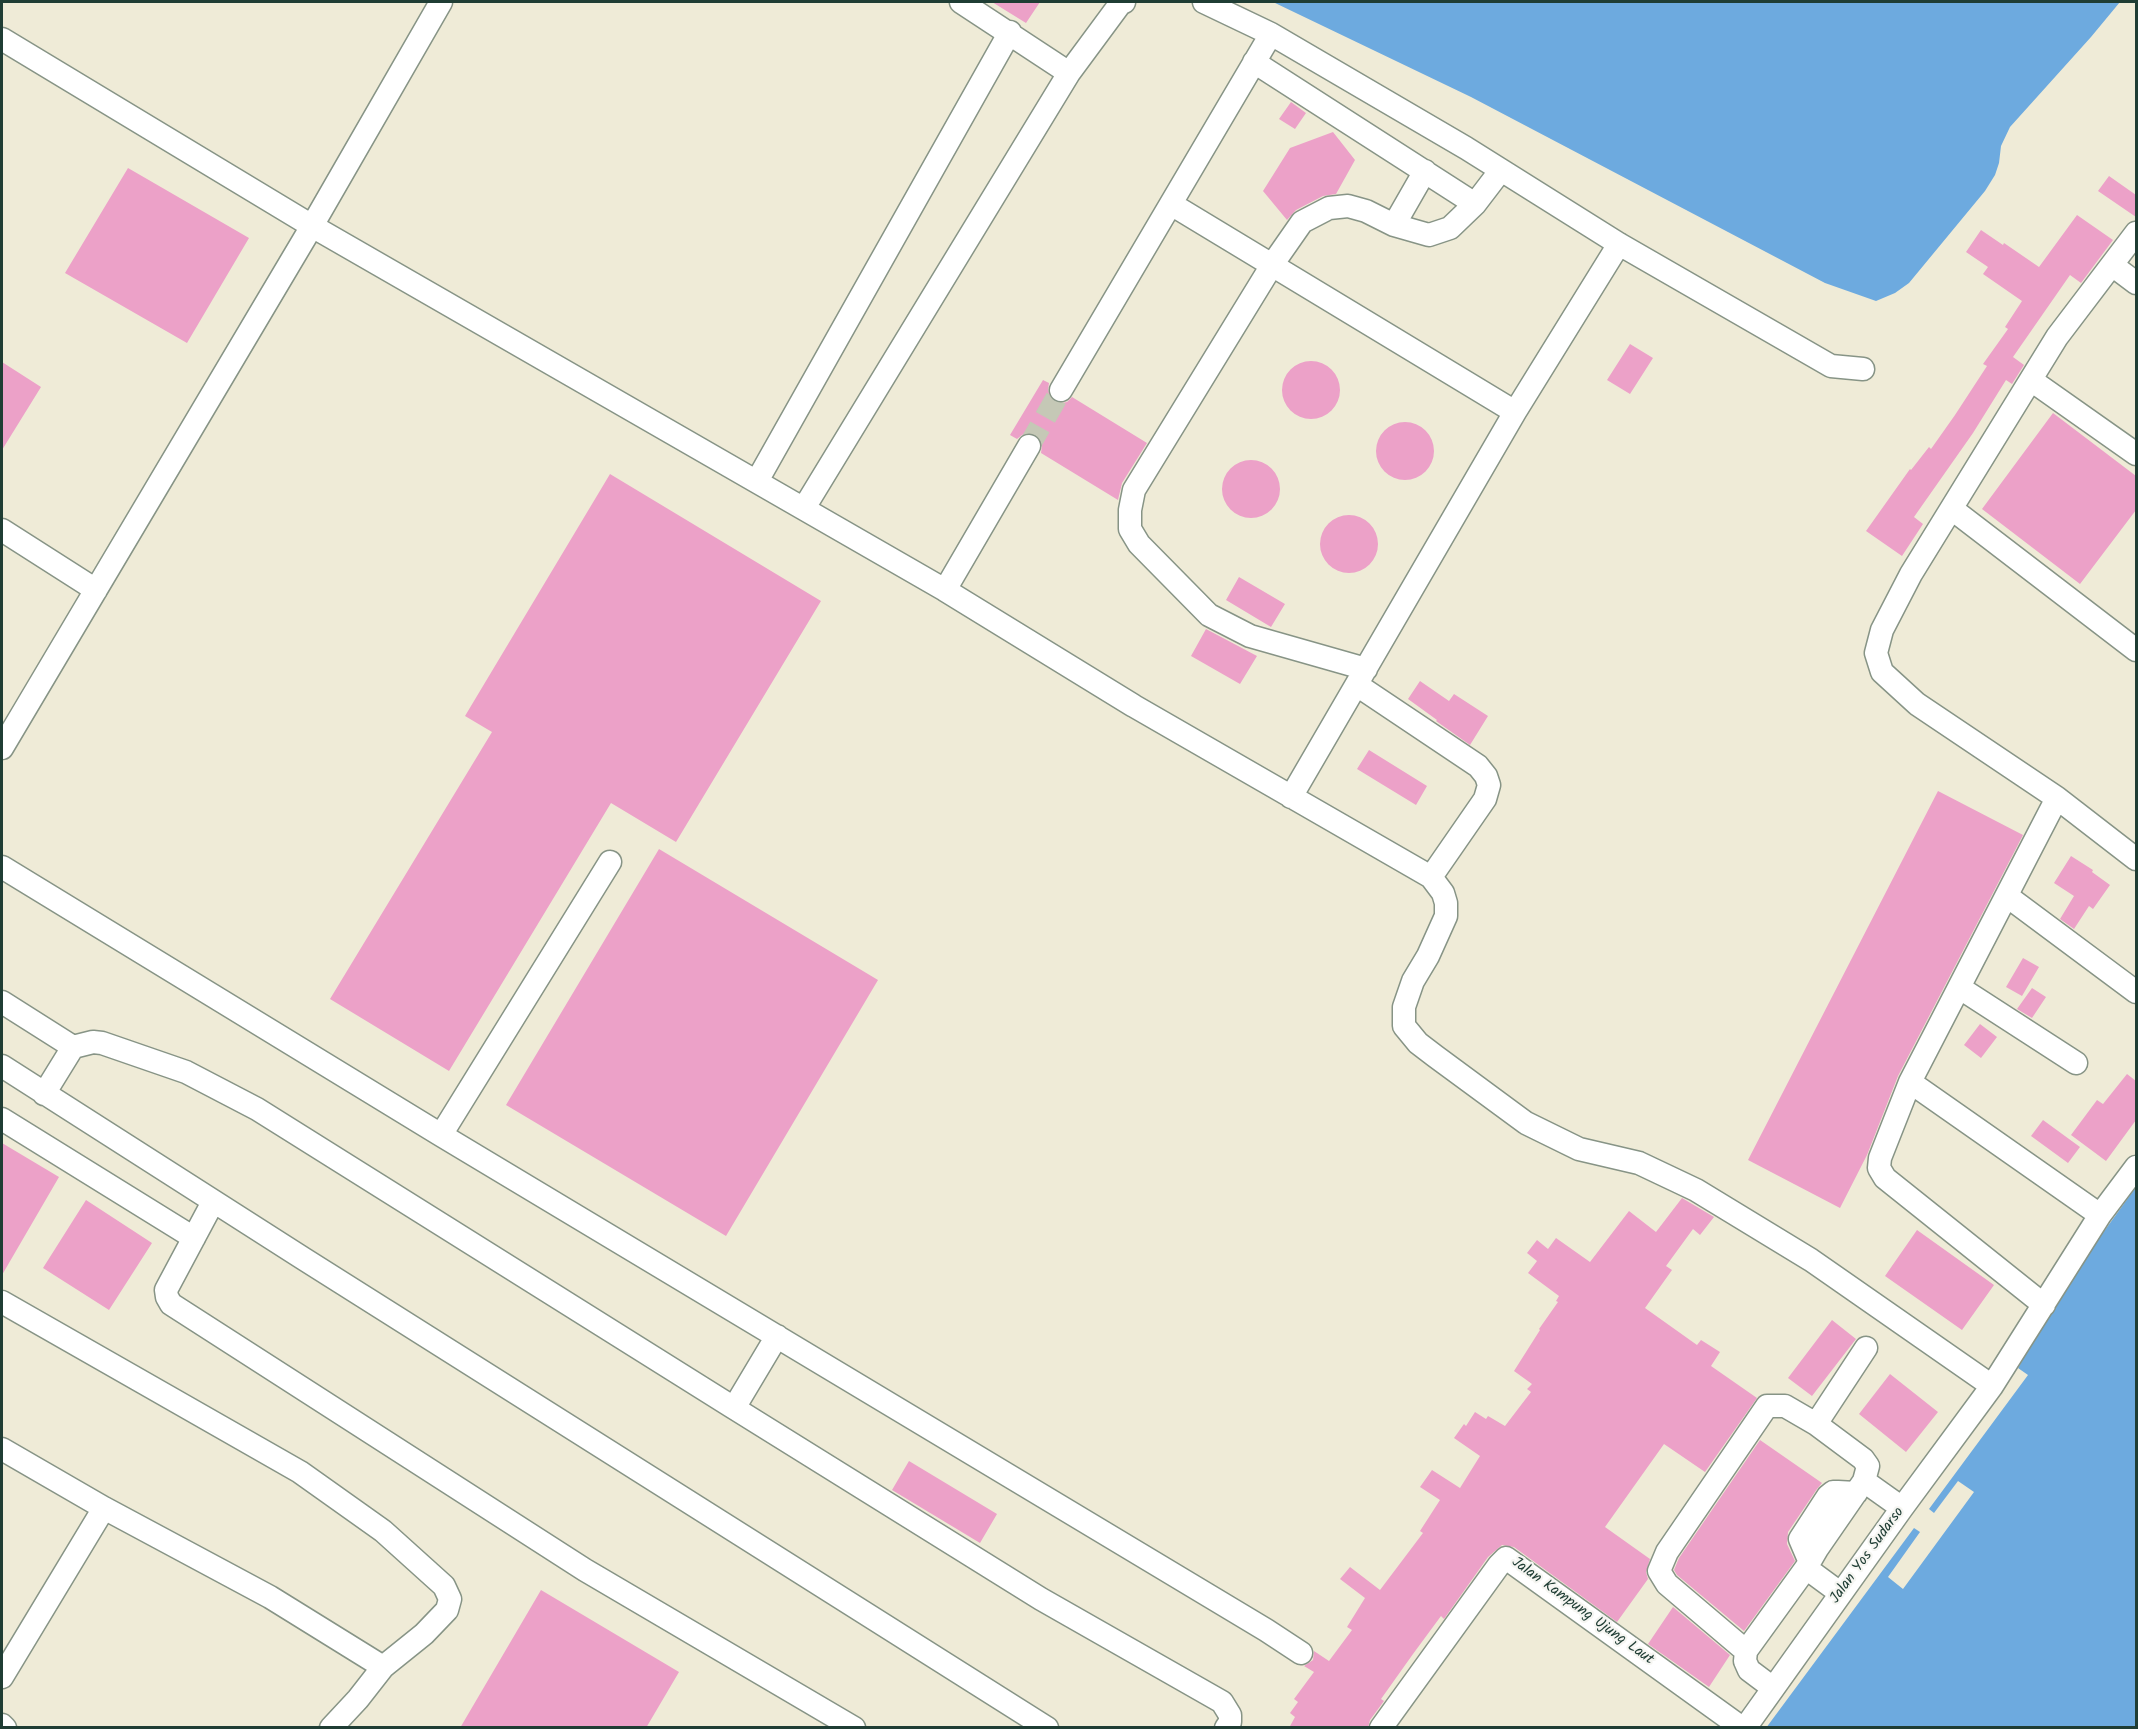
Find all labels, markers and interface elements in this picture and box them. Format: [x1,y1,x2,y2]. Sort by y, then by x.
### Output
street label: Jalan Yos Sudarso [1827,1504,1909,1608]
street label: Jalan Kampung Ujung Laut [1507,1554,1657,1670]

